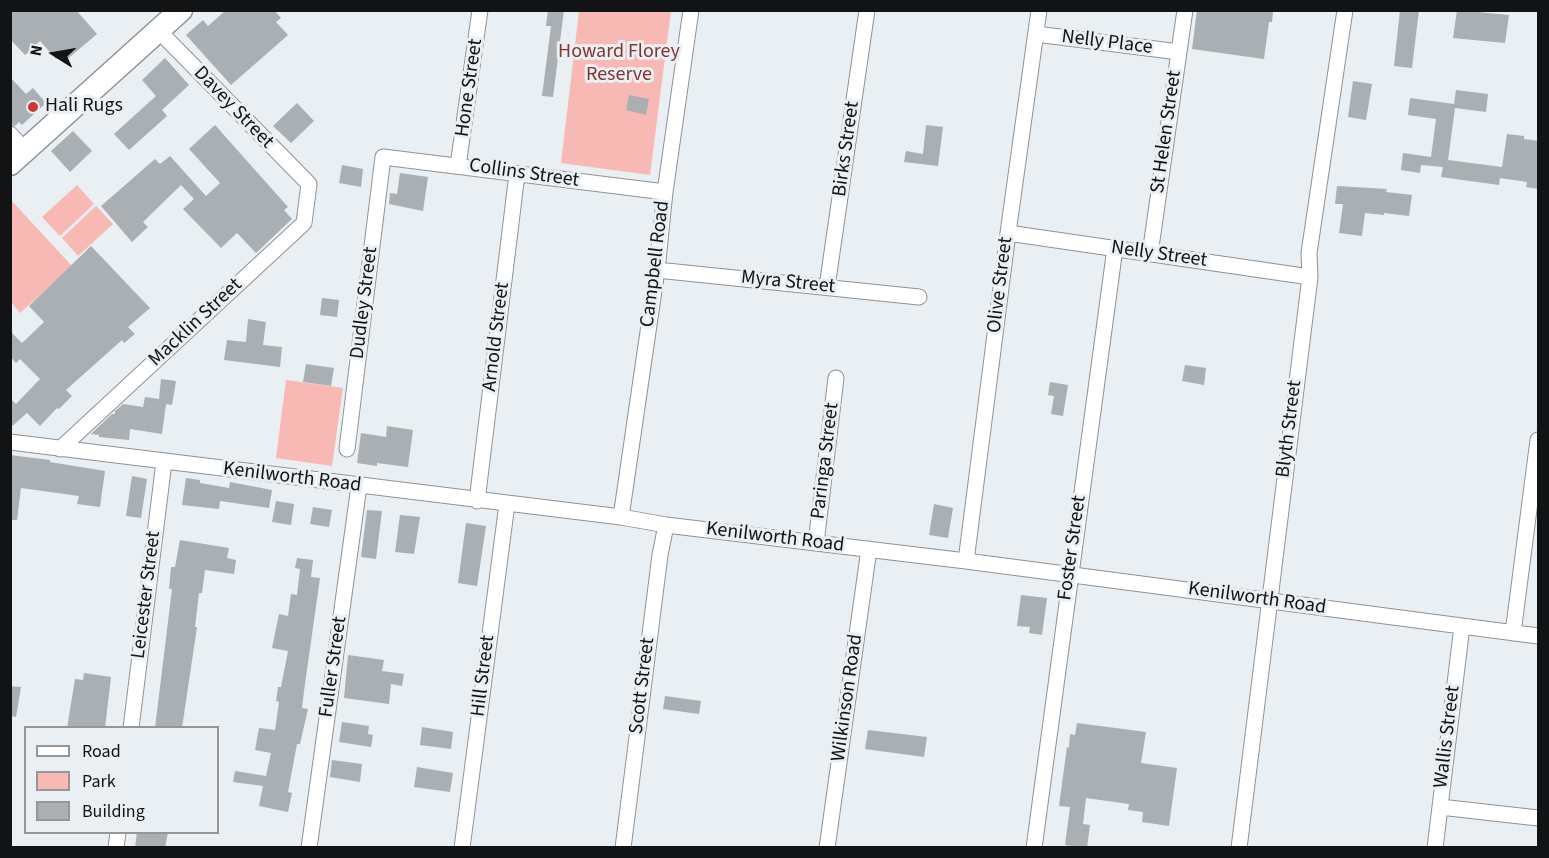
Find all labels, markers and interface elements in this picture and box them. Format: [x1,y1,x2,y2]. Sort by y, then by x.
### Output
north arrow [24,24,84,84]
street label: Nelly Place [1060,26,1154,60]
street label: Hone Street [451,37,489,139]
park label: Howard Florey Reserve [558,41,680,88]
text: N [25,43,48,58]
street label: Davey Street [188,62,278,154]
street label: St Helen Street [1146,69,1188,195]
place label: Hali Rugs [45,95,123,119]
marker: Hali Rugs [26,100,40,114]
street label: Birks Street [828,100,866,198]
street label: Collins Street [467,154,581,194]
street label: Campbell Road [636,199,676,329]
street label: Olive Street [983,236,1019,334]
street label: Nelly Street [1110,236,1208,274]
street label: Dudley Street [346,246,384,360]
street label: Myra Street [740,266,836,300]
street label: Macklin Street [144,274,248,372]
street label: Arnold Street [478,281,516,393]
street label: Blyth Street [1272,379,1308,479]
street label: Paringa Street [807,401,845,521]
street label: Kenilworth Road [222,458,362,498]
street label: Foster Street [1054,494,1092,602]
street label: Kenilworth Road [705,518,845,558]
street label: Leicester Street [127,530,167,660]
street label: Kenilworth Road [1187,577,1327,621]
street label: Fuller Street [315,615,353,719]
street label: Wilkinson Road [827,633,869,763]
street label: Hill Street [467,634,501,718]
street label: Scott Street [625,636,661,736]
street label: Wallis Street [1430,684,1466,790]
legend [24,726,219,834]
text: Road [82,739,121,764]
text: Park [82,769,116,794]
text: Building [82,799,145,824]

